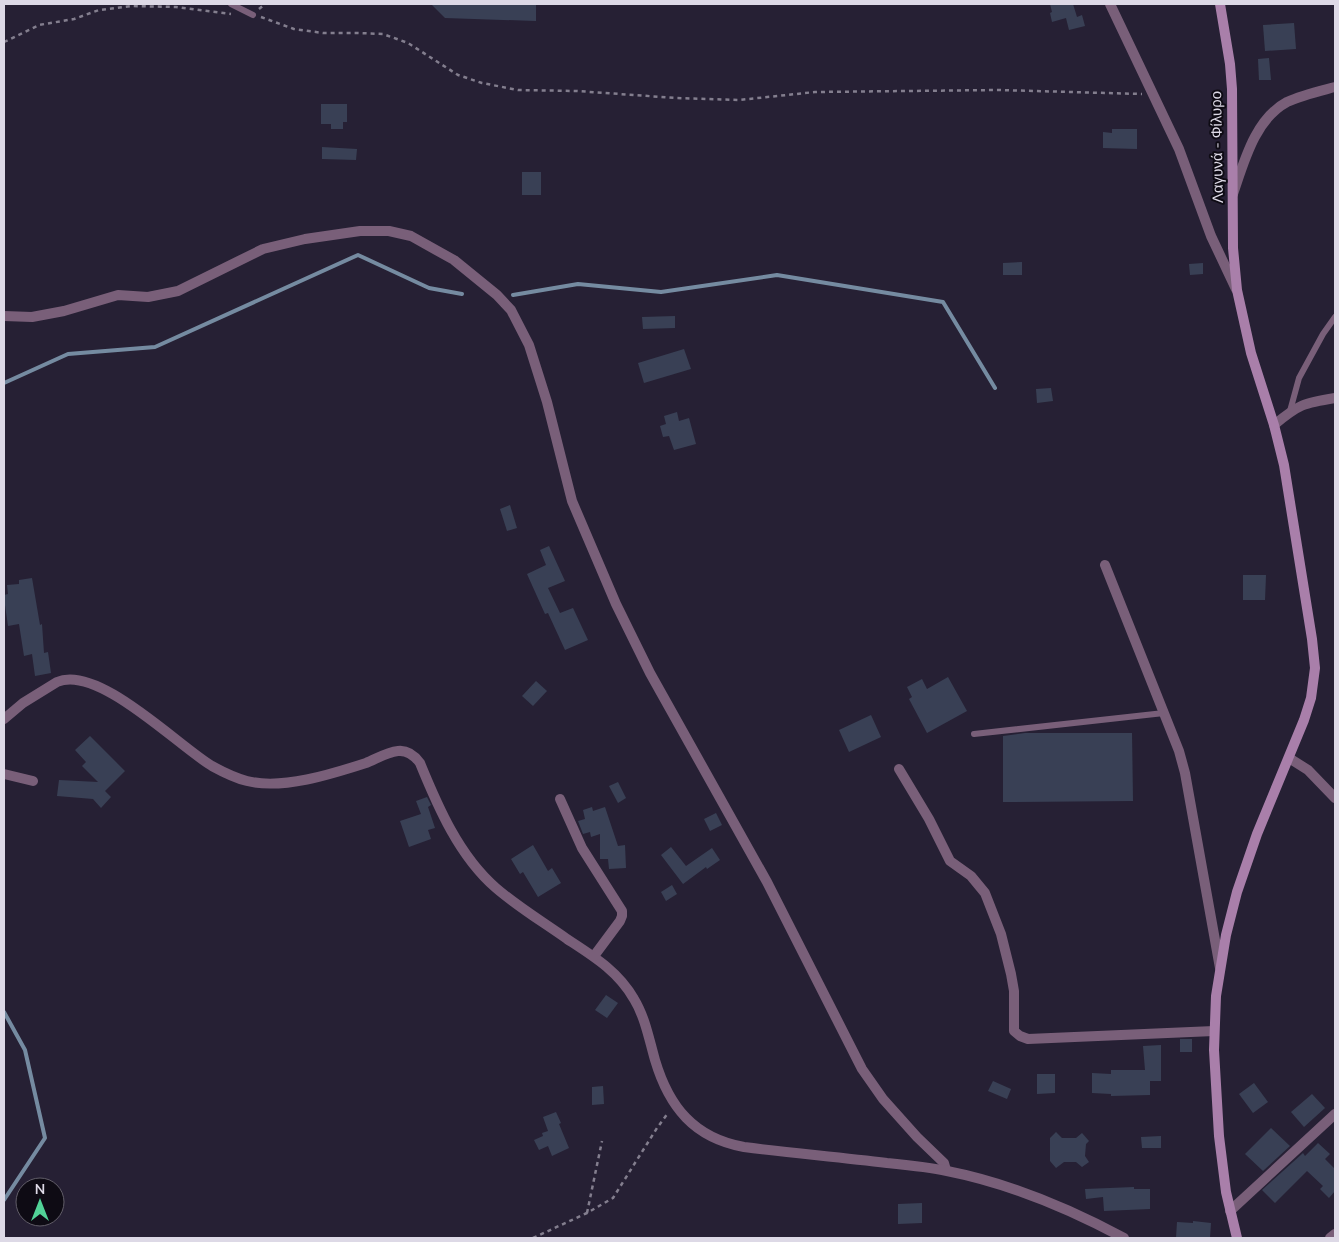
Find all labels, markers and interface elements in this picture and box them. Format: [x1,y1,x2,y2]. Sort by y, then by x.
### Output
street label: Λαγυνά - Φίλυρο [1206,91,1228,203]
north arrow [15,1177,65,1227]
text: N [35,1180,45,1199]

